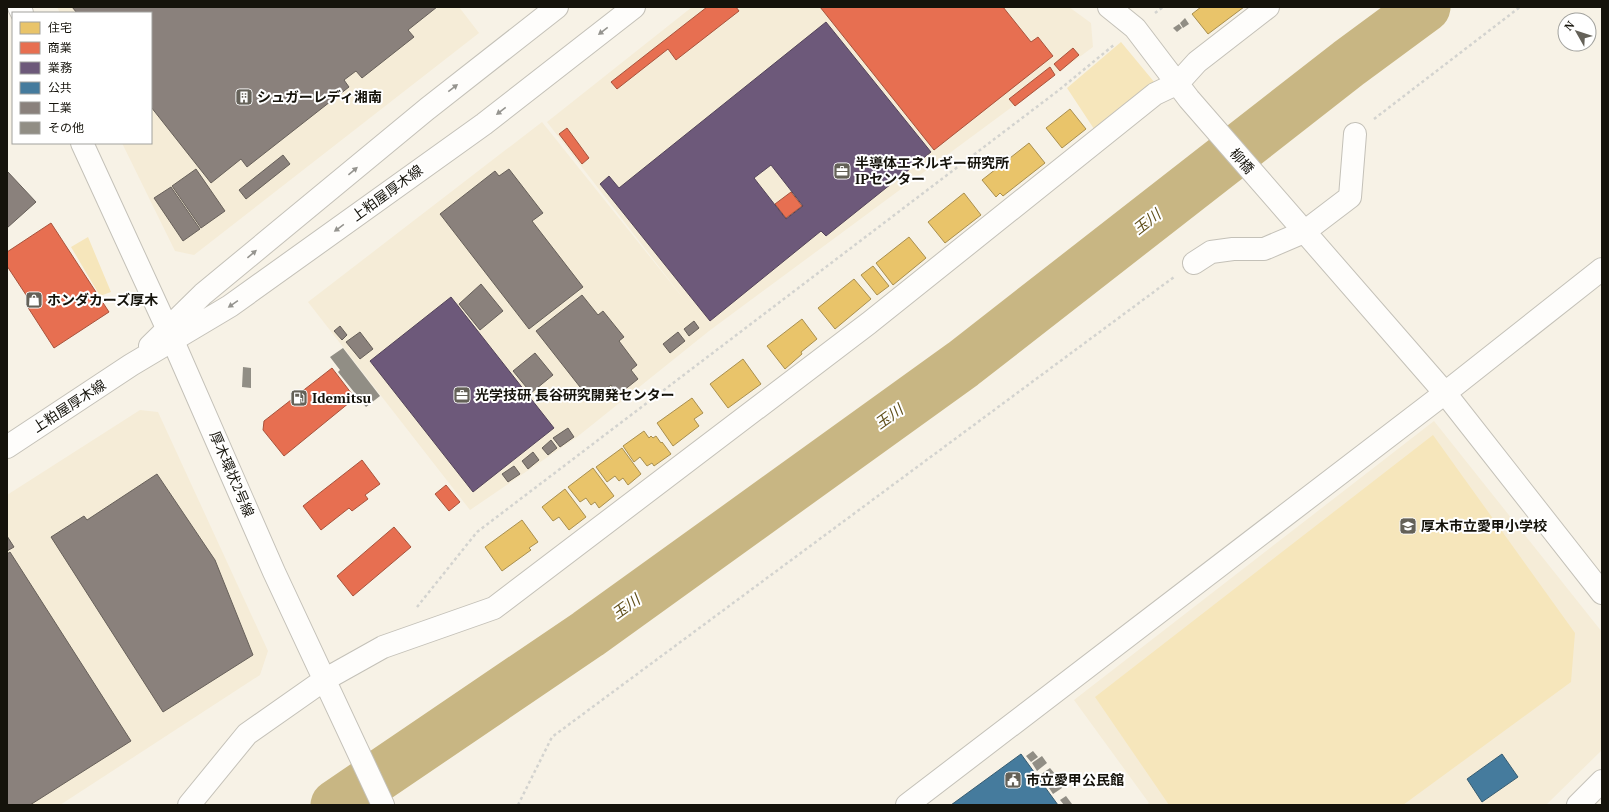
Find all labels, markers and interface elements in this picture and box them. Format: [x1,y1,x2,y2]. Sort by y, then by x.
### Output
legend [12,12,152,144]
north arrow [1557,12,1597,52]
text: N [1561,18,1578,33]
text: 住宅 [48,20,72,35]
one-way arrow [598,27,609,35]
text: 商業 [48,40,72,55]
text: 業務 [48,60,72,75]
text: 公共 [48,80,72,95]
one-way arrow [448,84,459,93]
building icon: シュガーレディ湘南 [234,87,254,107]
place label: シュガーレディ湘南 [257,87,382,106]
text: 工業 [48,100,72,115]
one-way arrow [495,106,506,115]
text: その他 [48,120,84,135]
street label: 柳橋 [1226,144,1259,177]
place label: 半導体エネルギー研究所 IPセンター [855,153,1009,188]
street label: 上粕屋厚木線 [347,160,426,225]
office icon: 半導体エネルギー研究所 IPセンター [832,161,852,181]
one-way arrow [347,166,358,175]
water label: 玉川 [1128,203,1166,238]
one-way arrow [333,224,344,232]
one-way arrow [247,249,258,258]
shop icon: ホンダカーズ厚木 [24,290,44,310]
place label: ホンダカーズ厚木 [47,290,158,309]
one-way arrow [228,300,238,308]
street label: 上粕屋厚木線 [28,375,109,436]
office icon: 光学技研 長谷研究開発センター [452,385,472,405]
place label: 光学技研 長谷研究開発センター [475,385,675,404]
fuel station icon: Idemitsu [289,388,309,408]
place label: Idemitsu [312,388,372,407]
water label: 玉川 [870,398,908,433]
street label: 厚木環状2号線 [206,428,259,520]
school or university icon: 厚木市立愛甲小学校 [1398,516,1418,536]
place label: 厚木市立愛甲小学校 [1421,516,1547,535]
water label: 玉川 [607,588,645,623]
public building icon: 市立愛甲公民館 [1003,770,1023,790]
place label: 市立愛甲公民館 [1026,770,1124,789]

